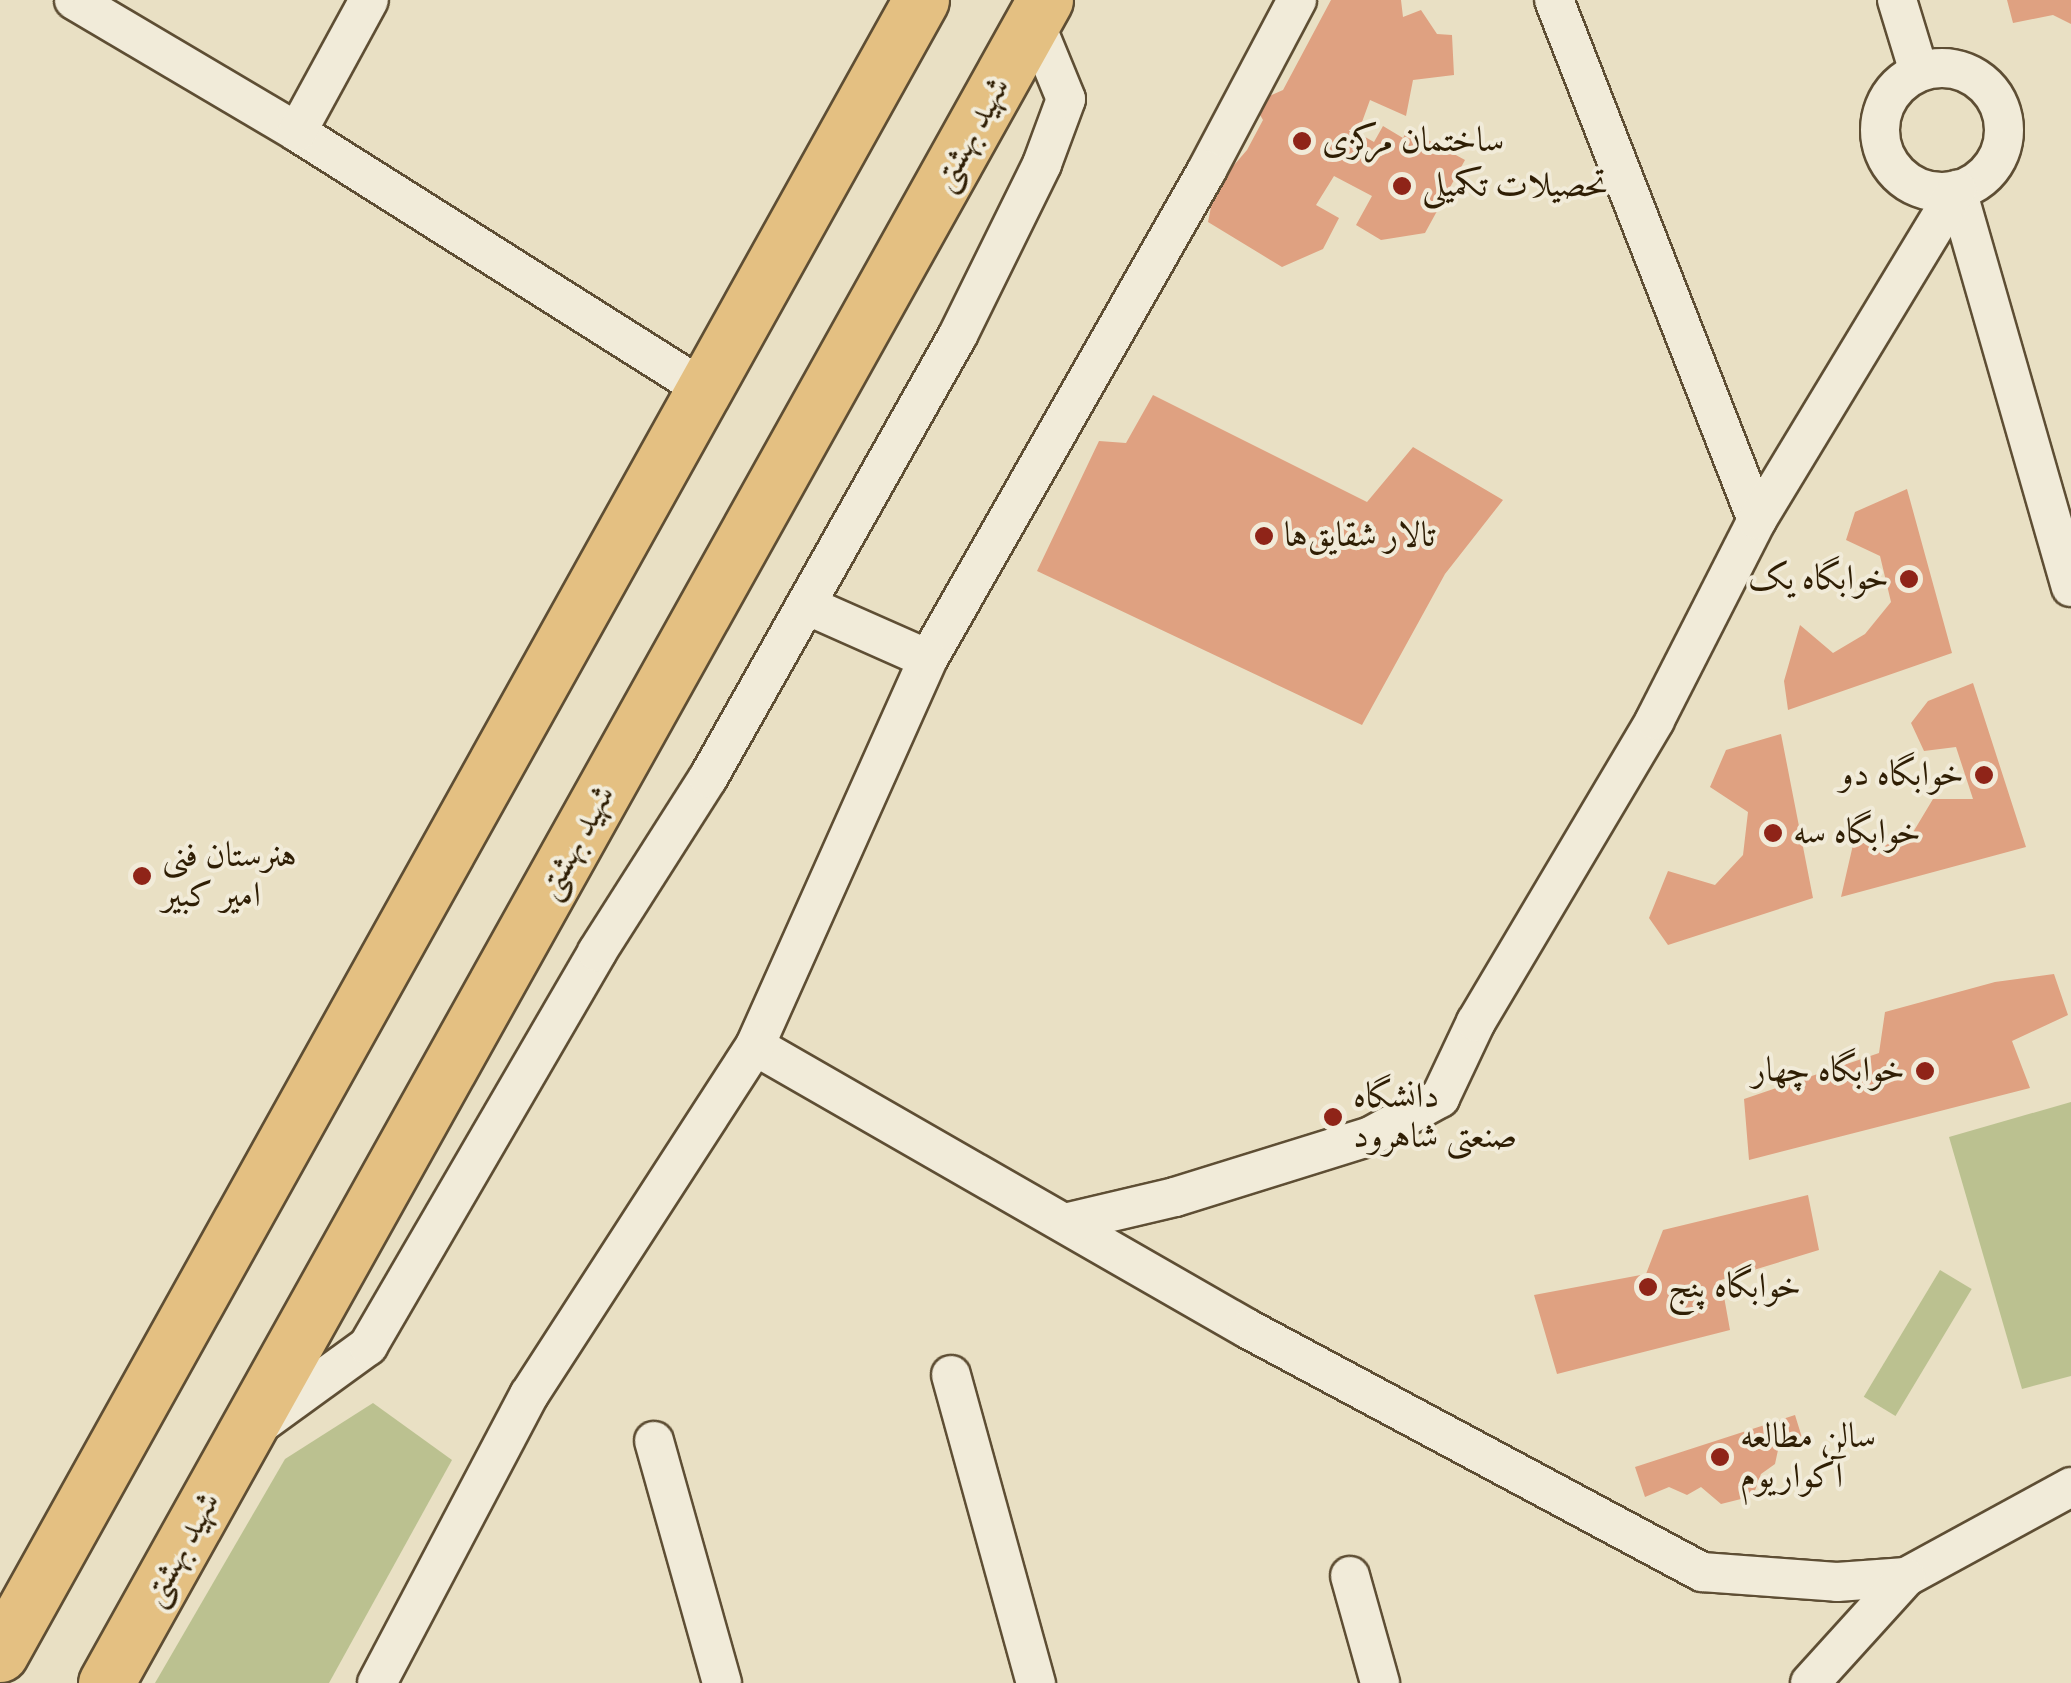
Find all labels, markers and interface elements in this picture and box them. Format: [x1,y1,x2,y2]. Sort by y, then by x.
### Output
street label: شهید بهشتی [922,69,1020,199]
place label: ساختمان مرکزی [1322,120,1504,162]
marker: ساختمان مرکزی [1291,130,1313,152]
place label: تحصیلات تکمیلی [1422,165,1608,207]
marker: تحصیلات تکمیلی [1391,175,1413,197]
place label: تالار شقایق‌‌ها [1284,515,1435,557]
marker: تالار شقایق‌‌ها [1253,525,1275,547]
place label: خوابگاه یک [1748,558,1889,600]
marker: خوابگاه یک [1898,568,1920,590]
place label: خوابگاه دو [1840,754,1964,796]
marker: خوابگاه دو [1973,764,1995,786]
street label: شهید بهشتی [527,777,625,907]
place label: خوابگاه سه [1793,812,1921,854]
marker: خوابگاه سه [1762,822,1784,844]
place label: هنرستان فنی امیر کبیر [162,835,297,917]
marker: هنرستان فنی امیر کبیر [131,865,153,887]
place label: خوابگاه چهار [1752,1050,1905,1092]
marker: خوابگاه چهار [1914,1060,1936,1082]
place label: دانشگاه صنعتی شاهرود [1353,1076,1517,1158]
marker: دانشگاه صنعتی شاهرود [1322,1106,1344,1128]
place label: خوابگاه پنج [1668,1266,1801,1308]
marker: خوابگاه پنج [1637,1276,1659,1298]
place label: سالن مطالعه آکواریوم [1740,1416,1876,1498]
marker: سالن مطالعه آکواریوم [1709,1446,1731,1468]
street label: شهید بهشتی [132,1484,230,1614]

